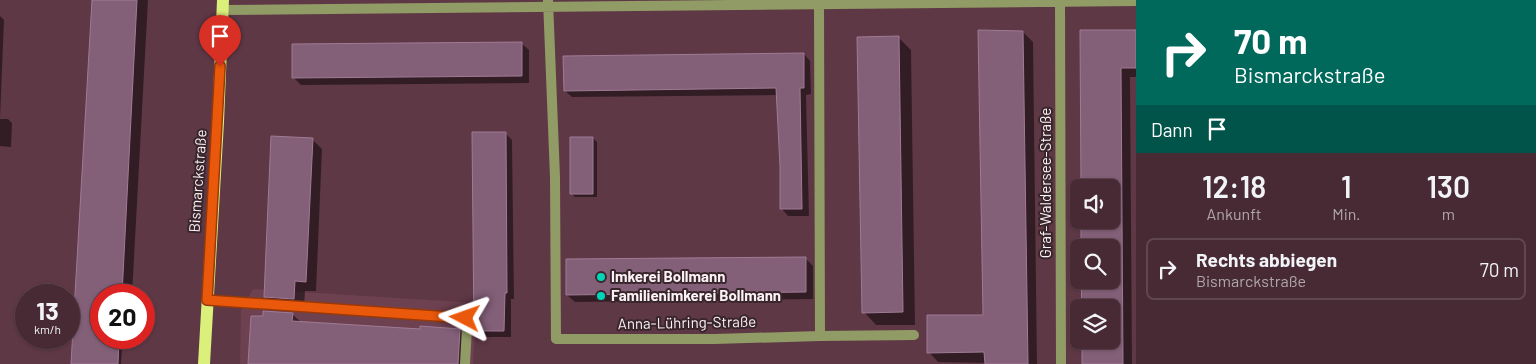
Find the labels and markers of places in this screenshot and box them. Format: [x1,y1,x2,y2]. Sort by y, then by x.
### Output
pin [199,15,241,66]
place label: Imkerei Bollmann [611,267,725,285]
marker: Imkerei Bollmann [595,271,607,283]
place label: Familienimkerei Bollmann [611,286,781,304]
marker: Familienimkerei Bollmann [595,290,607,302]

